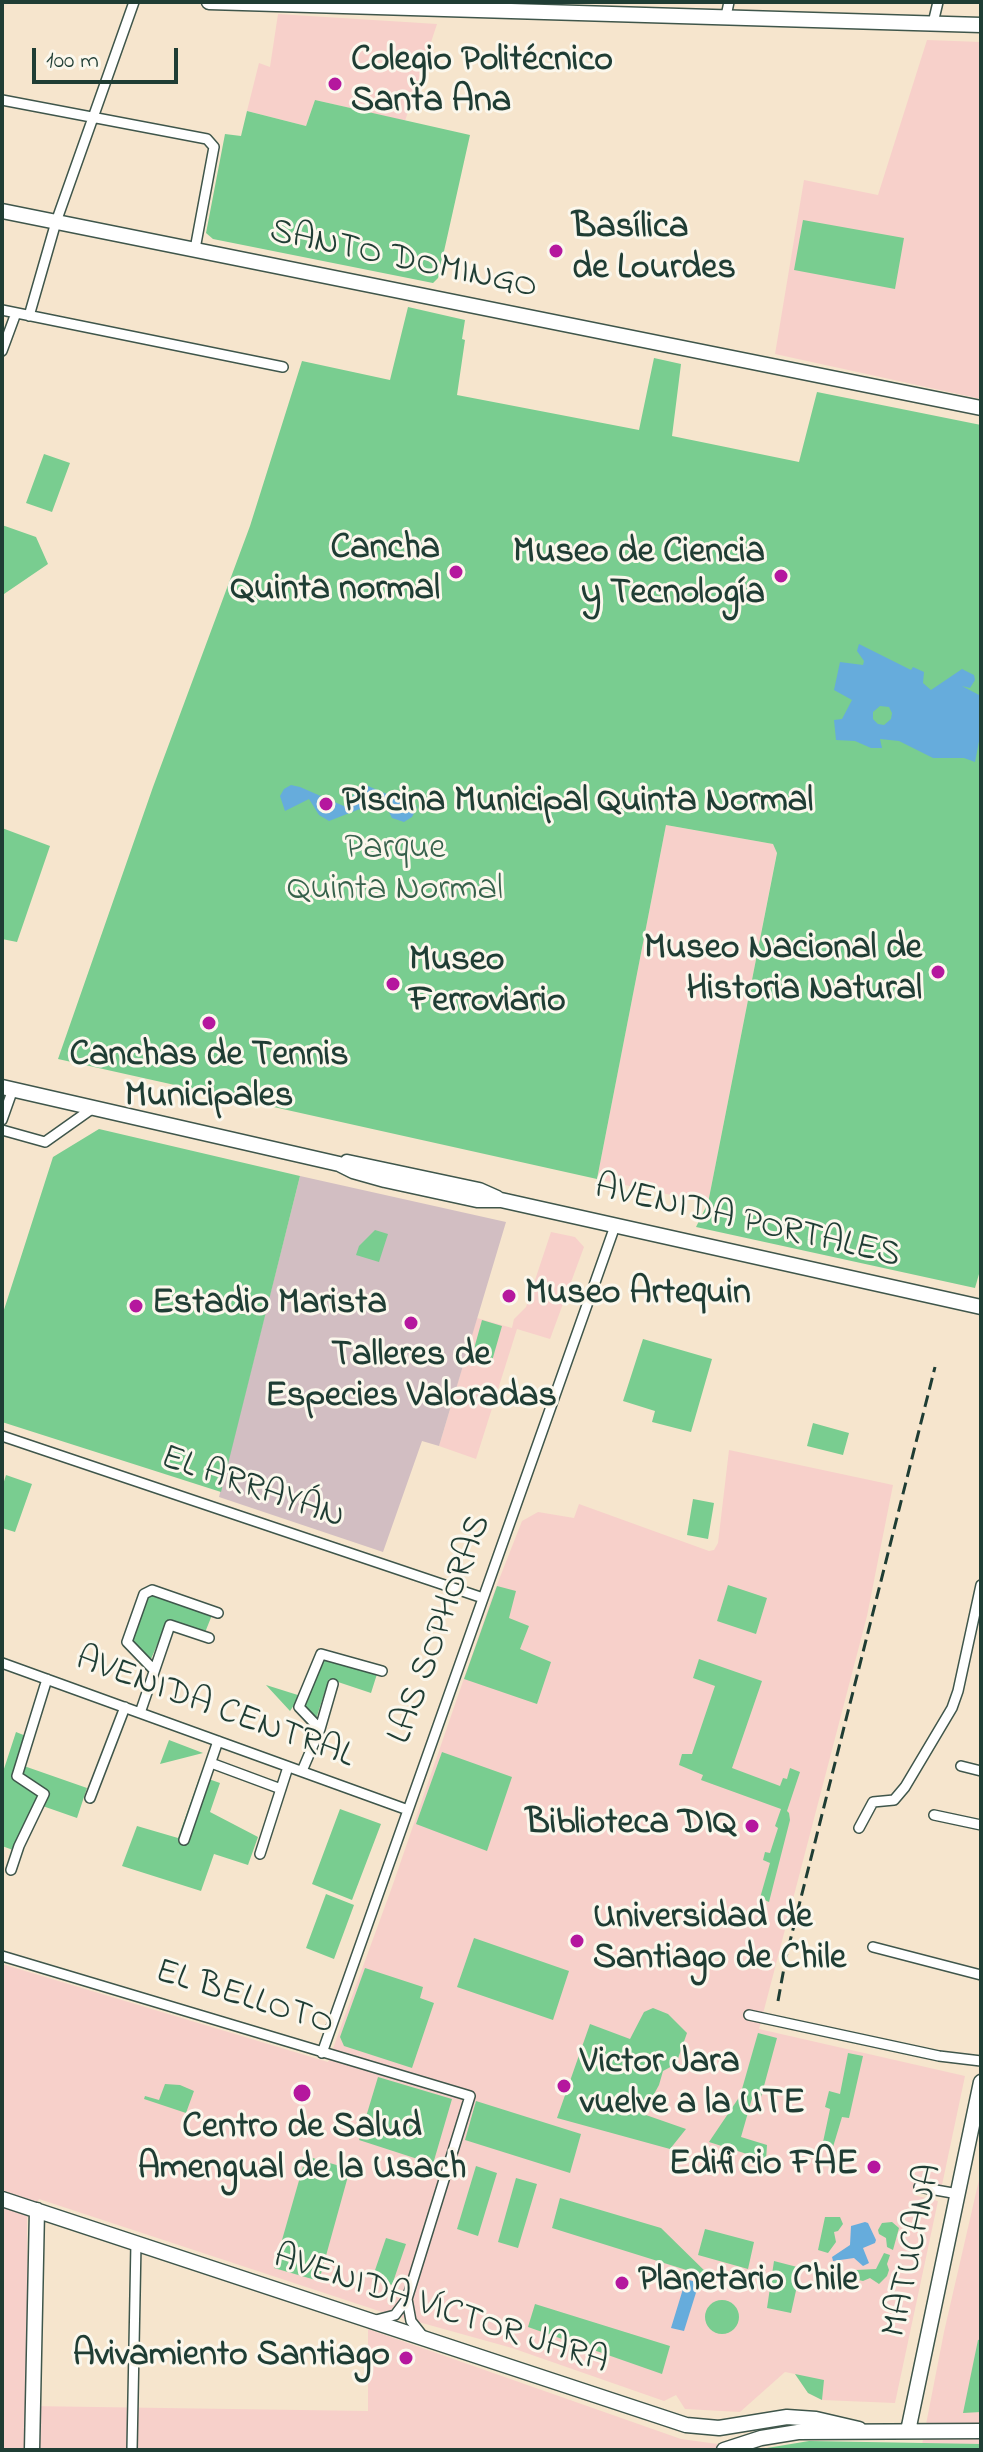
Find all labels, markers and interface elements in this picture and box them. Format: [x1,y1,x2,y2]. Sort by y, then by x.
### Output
scale bar [36,32,182,82]
place label: Colegio Politécnico Santa Ana [351,41,613,126]
text: 100 m [46,44,99,79]
marker: Colegio Politécnico Santa Ana [326,75,344,93]
place label: Basílica de Lourdes [572,208,736,293]
street label: SANTO DOMINGO [265,213,541,311]
marker: Basílica de Lourdes [547,242,565,260]
place label: Cancha Quinta normal [231,529,440,614]
place label: Museo de Ciencia y Tecnología [513,533,765,618]
marker: Cancha Quinta normal [447,563,465,581]
marker: Museo de Ciencia y Tecnología [772,567,790,585]
place label: Piscina Municipal Quinta Normal [342,782,813,826]
marker: Piscina Municipal Quinta Normal [317,795,335,813]
park label: Parque Quinta Normal [287,829,503,914]
place label: Museo Nacional de Historia Natural [644,929,922,1014]
place label: Museo Ferroviario [409,941,566,1026]
marker: Museo Nacional de Historia Natural [929,963,947,981]
marker: Museo Ferroviario [384,975,402,993]
marker: Canchas de Tennis Municipales [200,1014,218,1032]
place label: Canchas de Tennis Municipales [69,1036,349,1121]
street label: AVENIDA PORTALES [590,1168,904,1280]
place label: Museo Artequin [525,1274,751,1318]
place label: Estadio Marista [152,1284,387,1328]
marker: Museo Artequin [500,1287,518,1305]
marker: Estadio Marista [127,1297,145,1315]
marker: Talleres de Especies Valoradas [402,1314,420,1332]
place label: Talleres de Especies Valoradas [265,1336,557,1421]
street label: EL ARRAYÁN [155,1438,349,1542]
street label: LAS SOPHORAS [381,1510,503,1750]
street label: AVENIDA CENTRAL [69,1640,359,1780]
place label: Biblioteca DIQ [525,1804,736,1848]
marker: Biblioteca DIQ [743,1817,761,1835]
place label: Universidad de Santiago de Chile [593,1898,846,1983]
marker: Universidad de Santiago de Chile [568,1932,586,1950]
street label: EL BELLOTO [149,1952,339,2048]
place label: Victor Jara vuelve a la UTE [580,2043,805,2128]
marker: Victor Jara vuelve a la UTE [555,2077,573,2095]
marker: Centro de Salud Amengual de la Usach [291,2082,313,2104]
place label: Centro de Salud Amengual de la Usach [138,2108,466,2193]
place label: Edificio FAE [669,2145,858,2189]
marker: Edificio FAE [865,2158,883,2176]
street label: MATUCANA [876,2161,954,2341]
street label: AVENIDA VÍCTOR JARA [267,2237,613,2387]
place label: Planetario Chile [638,2261,858,2305]
marker: Planetario Chile [613,2274,631,2292]
place label: Avivamiento Santiago [73,2336,390,2380]
marker: Avivamiento Santiago [397,2349,415,2367]

